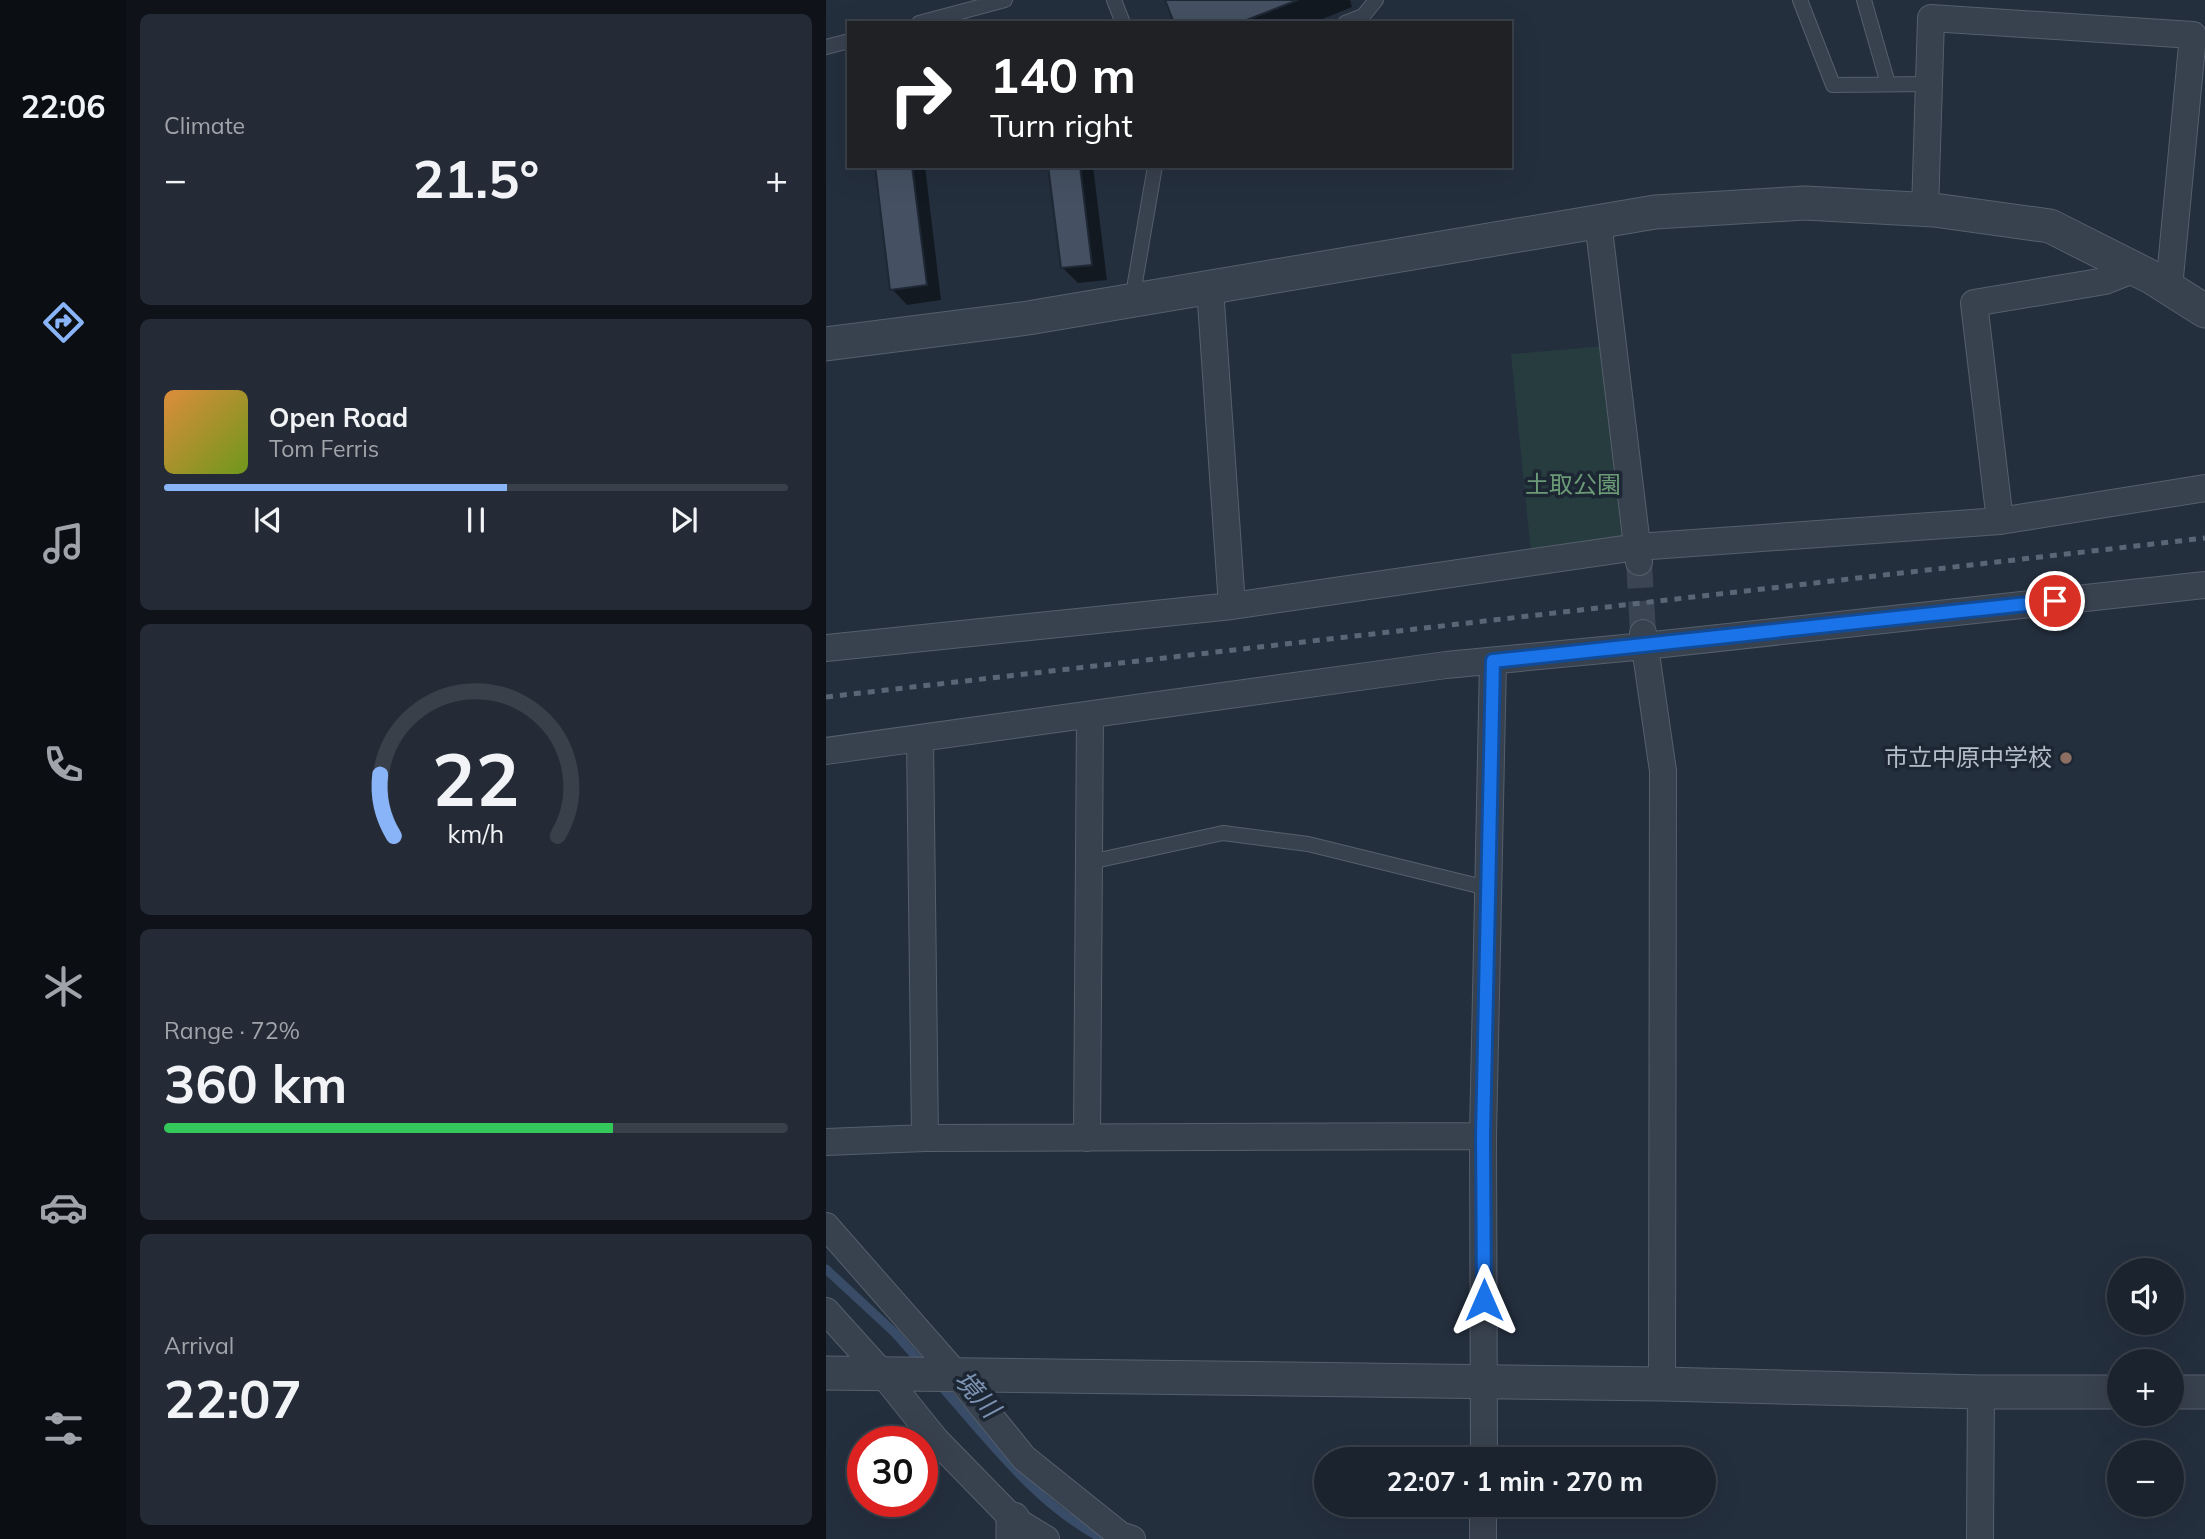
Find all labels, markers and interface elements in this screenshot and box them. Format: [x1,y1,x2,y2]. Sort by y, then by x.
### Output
text: 140 m [990,44,1136,105]
icon: right [875,49,966,140]
text: 22:06 [21,86,105,126]
text: Turn right [990,105,1133,145]
text: Climate [164,111,245,140]
text: 21.5° [413,146,539,211]
text: − [164,155,187,203]
text: + [765,155,788,203]
icon: directions [39,298,88,347]
text: Open Road [269,401,408,434]
text: Tom Ferris [269,434,379,463]
park label: 土取公園 [1525,469,1621,499]
icon: previous [249,501,287,539]
icon: pause [457,501,495,539]
icon: next [665,501,703,539]
icon: music [39,519,88,568]
pin [2025,571,2085,631]
icon: arrive [2036,582,2074,620]
text: 22 [432,733,520,824]
icon: phone [39,740,88,789]
place label: 市立中原中学校 [1884,742,2052,772]
marker: 市立中原中学校 [2058,750,2074,766]
text: km/h [448,817,504,848]
icon: climate [39,962,88,1011]
text: Range · 72% [164,1016,300,1045]
text: 360 km [164,1051,347,1116]
icon: car [39,1183,88,1232]
map controls [2107,1258,2184,1517]
button: sound [2107,1258,2184,1335]
position arrow [1447,1263,1521,1337]
text: Arrival [164,1331,234,1360]
button: + [2107,1349,2184,1426]
water label: 境川 [948,1363,1009,1426]
text: 22:07 [164,1366,302,1431]
icon: filters [39,1404,88,1453]
speed limit sign: 30 [847,1426,938,1517]
button: − [2107,1440,2184,1517]
text: 22:07 · 1 min · 270 m [1387,1465,1643,1498]

